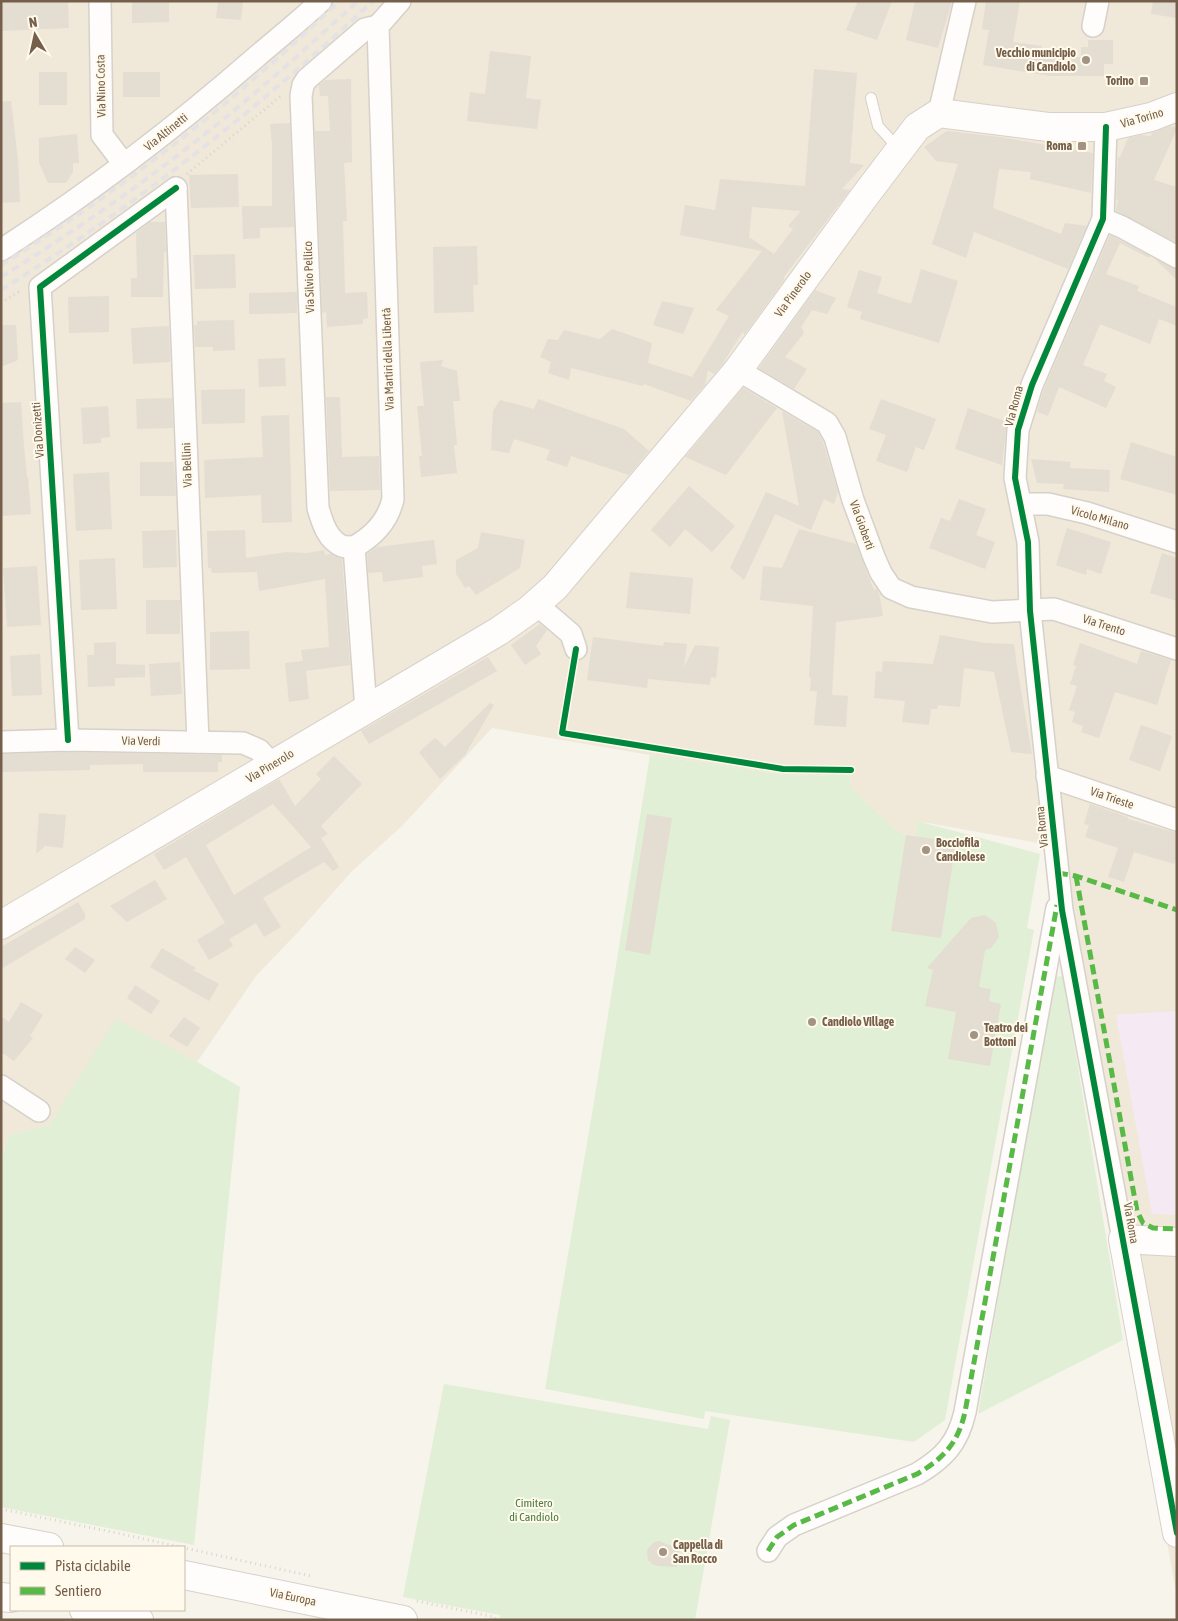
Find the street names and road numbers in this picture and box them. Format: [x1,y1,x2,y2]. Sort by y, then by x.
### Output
street label: Via Nino Costa [93,54,109,118]
street label: Via Torino [1119,105,1165,131]
street label: Via Altinetti [141,110,191,154]
street label: Via Silvio Pellico [301,240,317,313]
street label: Via Pinerolo [772,268,815,320]
street label: Via Martiri della Libertà [379,307,397,411]
street label: Via Roma [1002,384,1026,428]
street label: Via Donizetti [29,402,47,458]
street label: Via Bellini [179,442,195,488]
street label: Via Gioberti [847,498,877,552]
street label: Vicolo Milano [1069,503,1131,533]
street label: Via Trento [1081,612,1128,639]
street label: Via Verdi [121,734,161,748]
street label: Via Pinerolo [243,746,297,786]
street label: Via Trieste [1088,784,1136,812]
street label: Via Roma [1033,806,1051,848]
street label: Via Roma [1120,1201,1142,1245]
street label: Via Europa [268,1585,318,1609]

